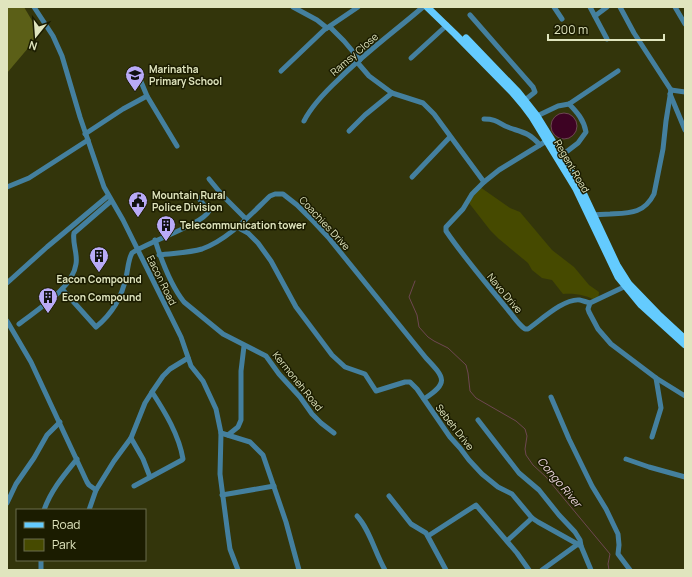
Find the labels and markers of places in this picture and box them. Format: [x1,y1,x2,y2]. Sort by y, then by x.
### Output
place label: Marinatha Primary School [149,62,222,88]
school or university icon: Marinatha Primary School [124,64,146,92]
place label: Mountain Rural Police Division [152,188,226,214]
public building icon: Mountain Rural Police Division [127,190,149,218]
building icon: Telecommunication tower [155,214,177,242]
place label: Telecommunication tower [180,218,306,232]
building icon: Eacon Compound [88,245,110,273]
place label: Eacon Compound [56,272,142,286]
building icon: Econ Compound [37,286,59,314]
place label: Econ Compound [62,290,141,304]

